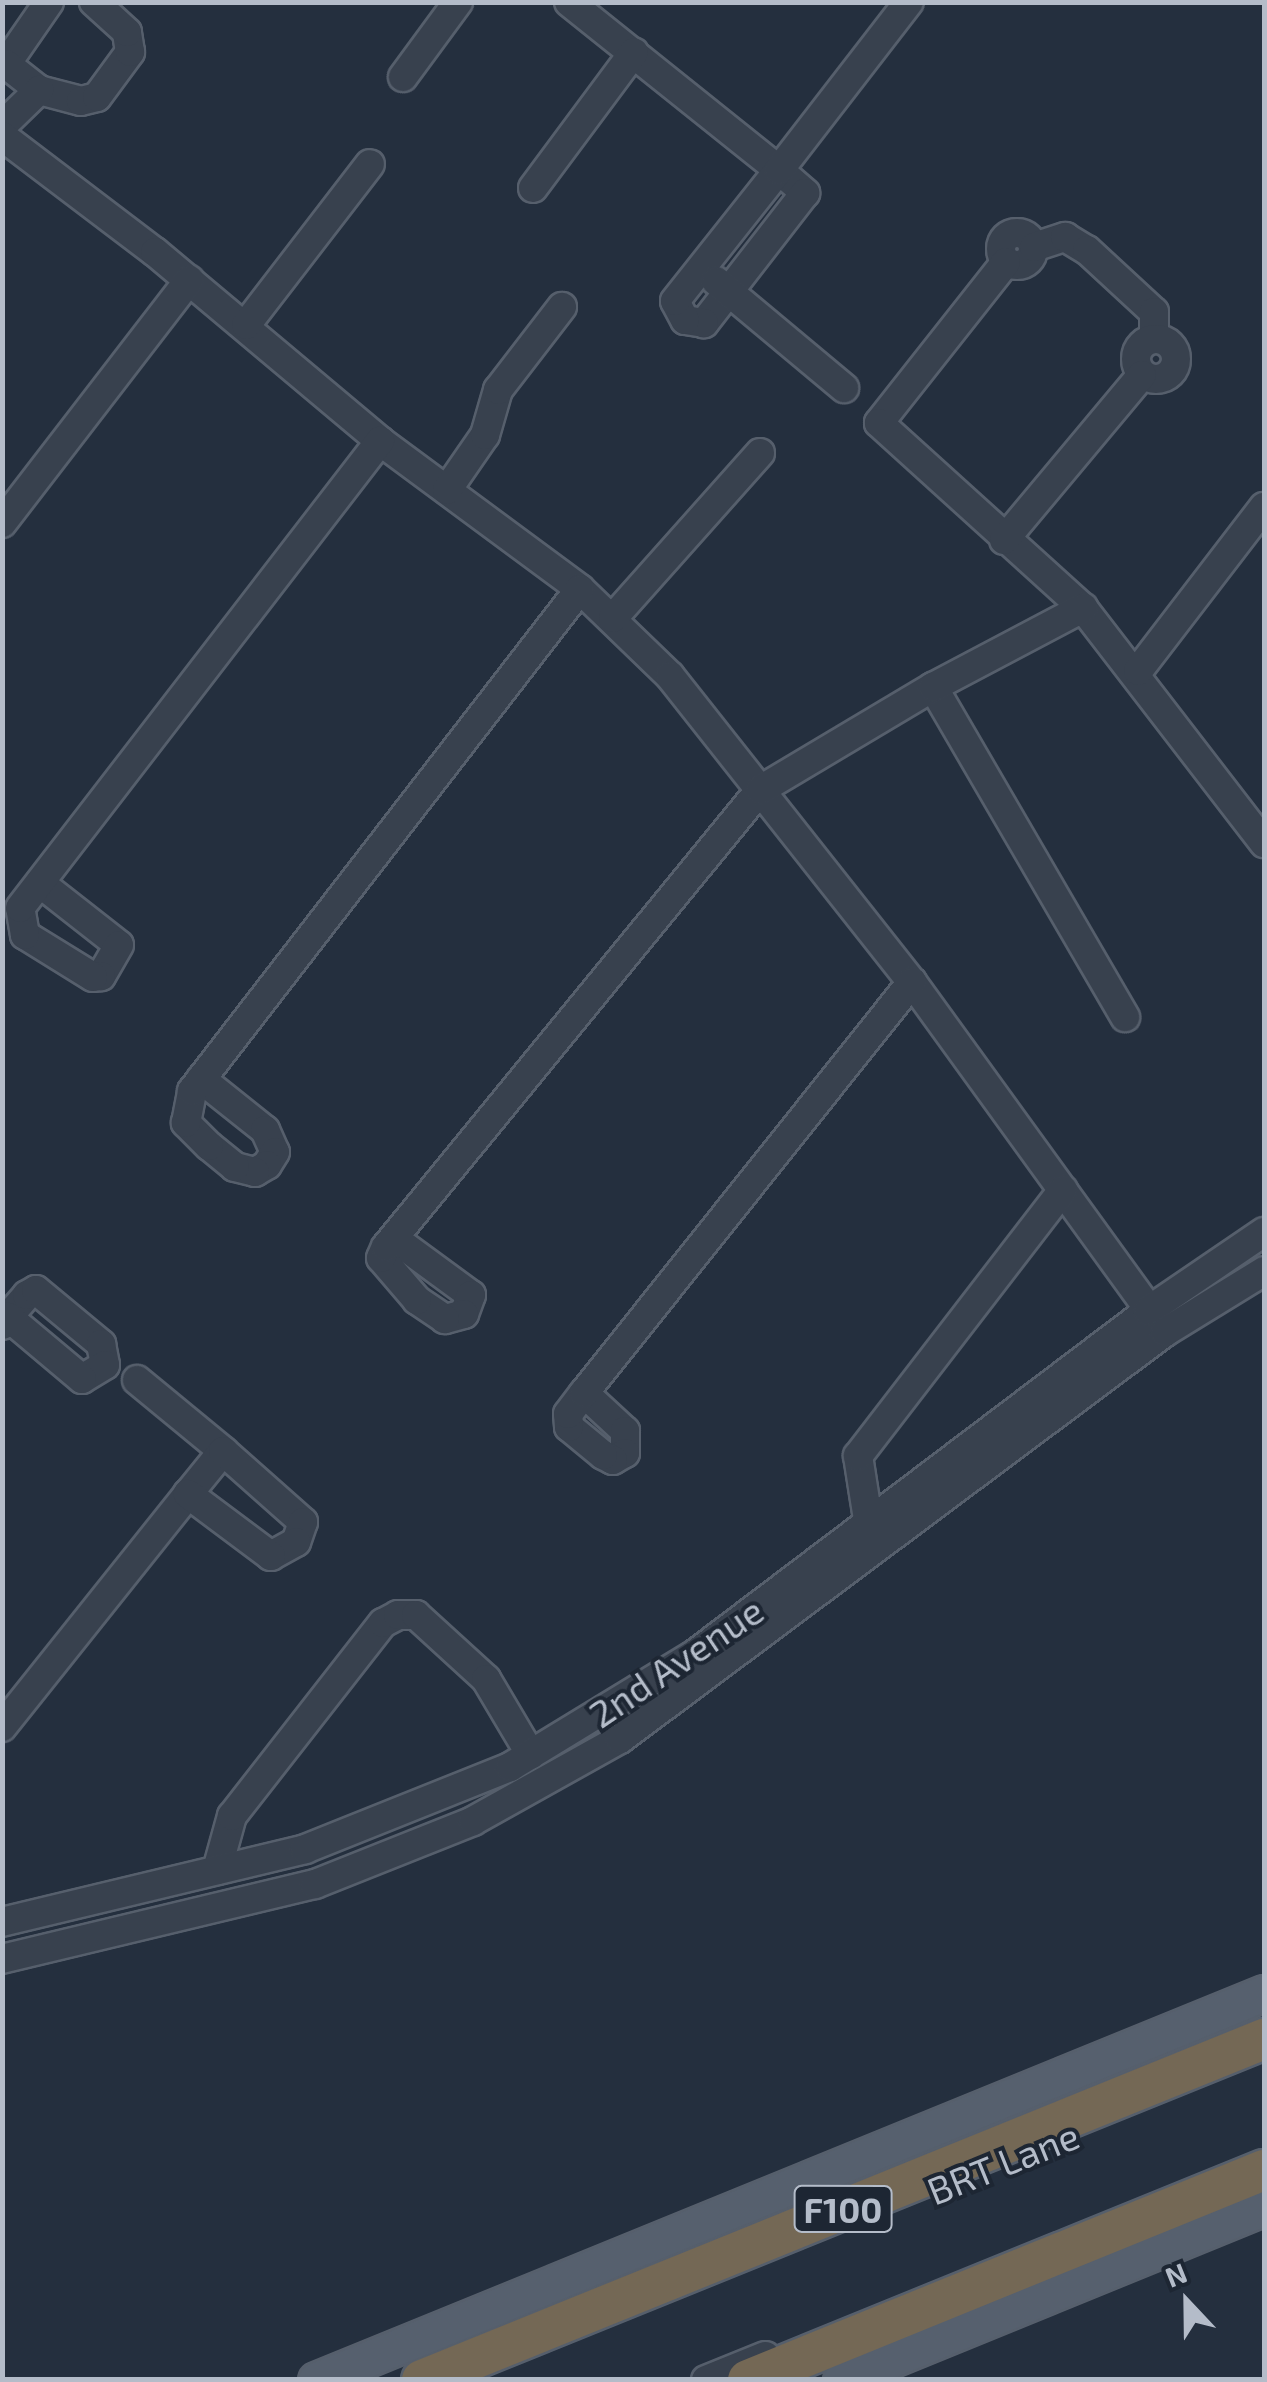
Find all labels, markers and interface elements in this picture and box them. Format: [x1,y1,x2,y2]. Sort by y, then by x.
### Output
street label: 2nd Avenue [580,1587,772,1737]
street label: BRT Lane [920,2112,1086,2214]
road number: F100 [793,2179,893,2239]
north arrow [1137,2252,1237,2352]
text: N [1160,2255,1192,2294]

